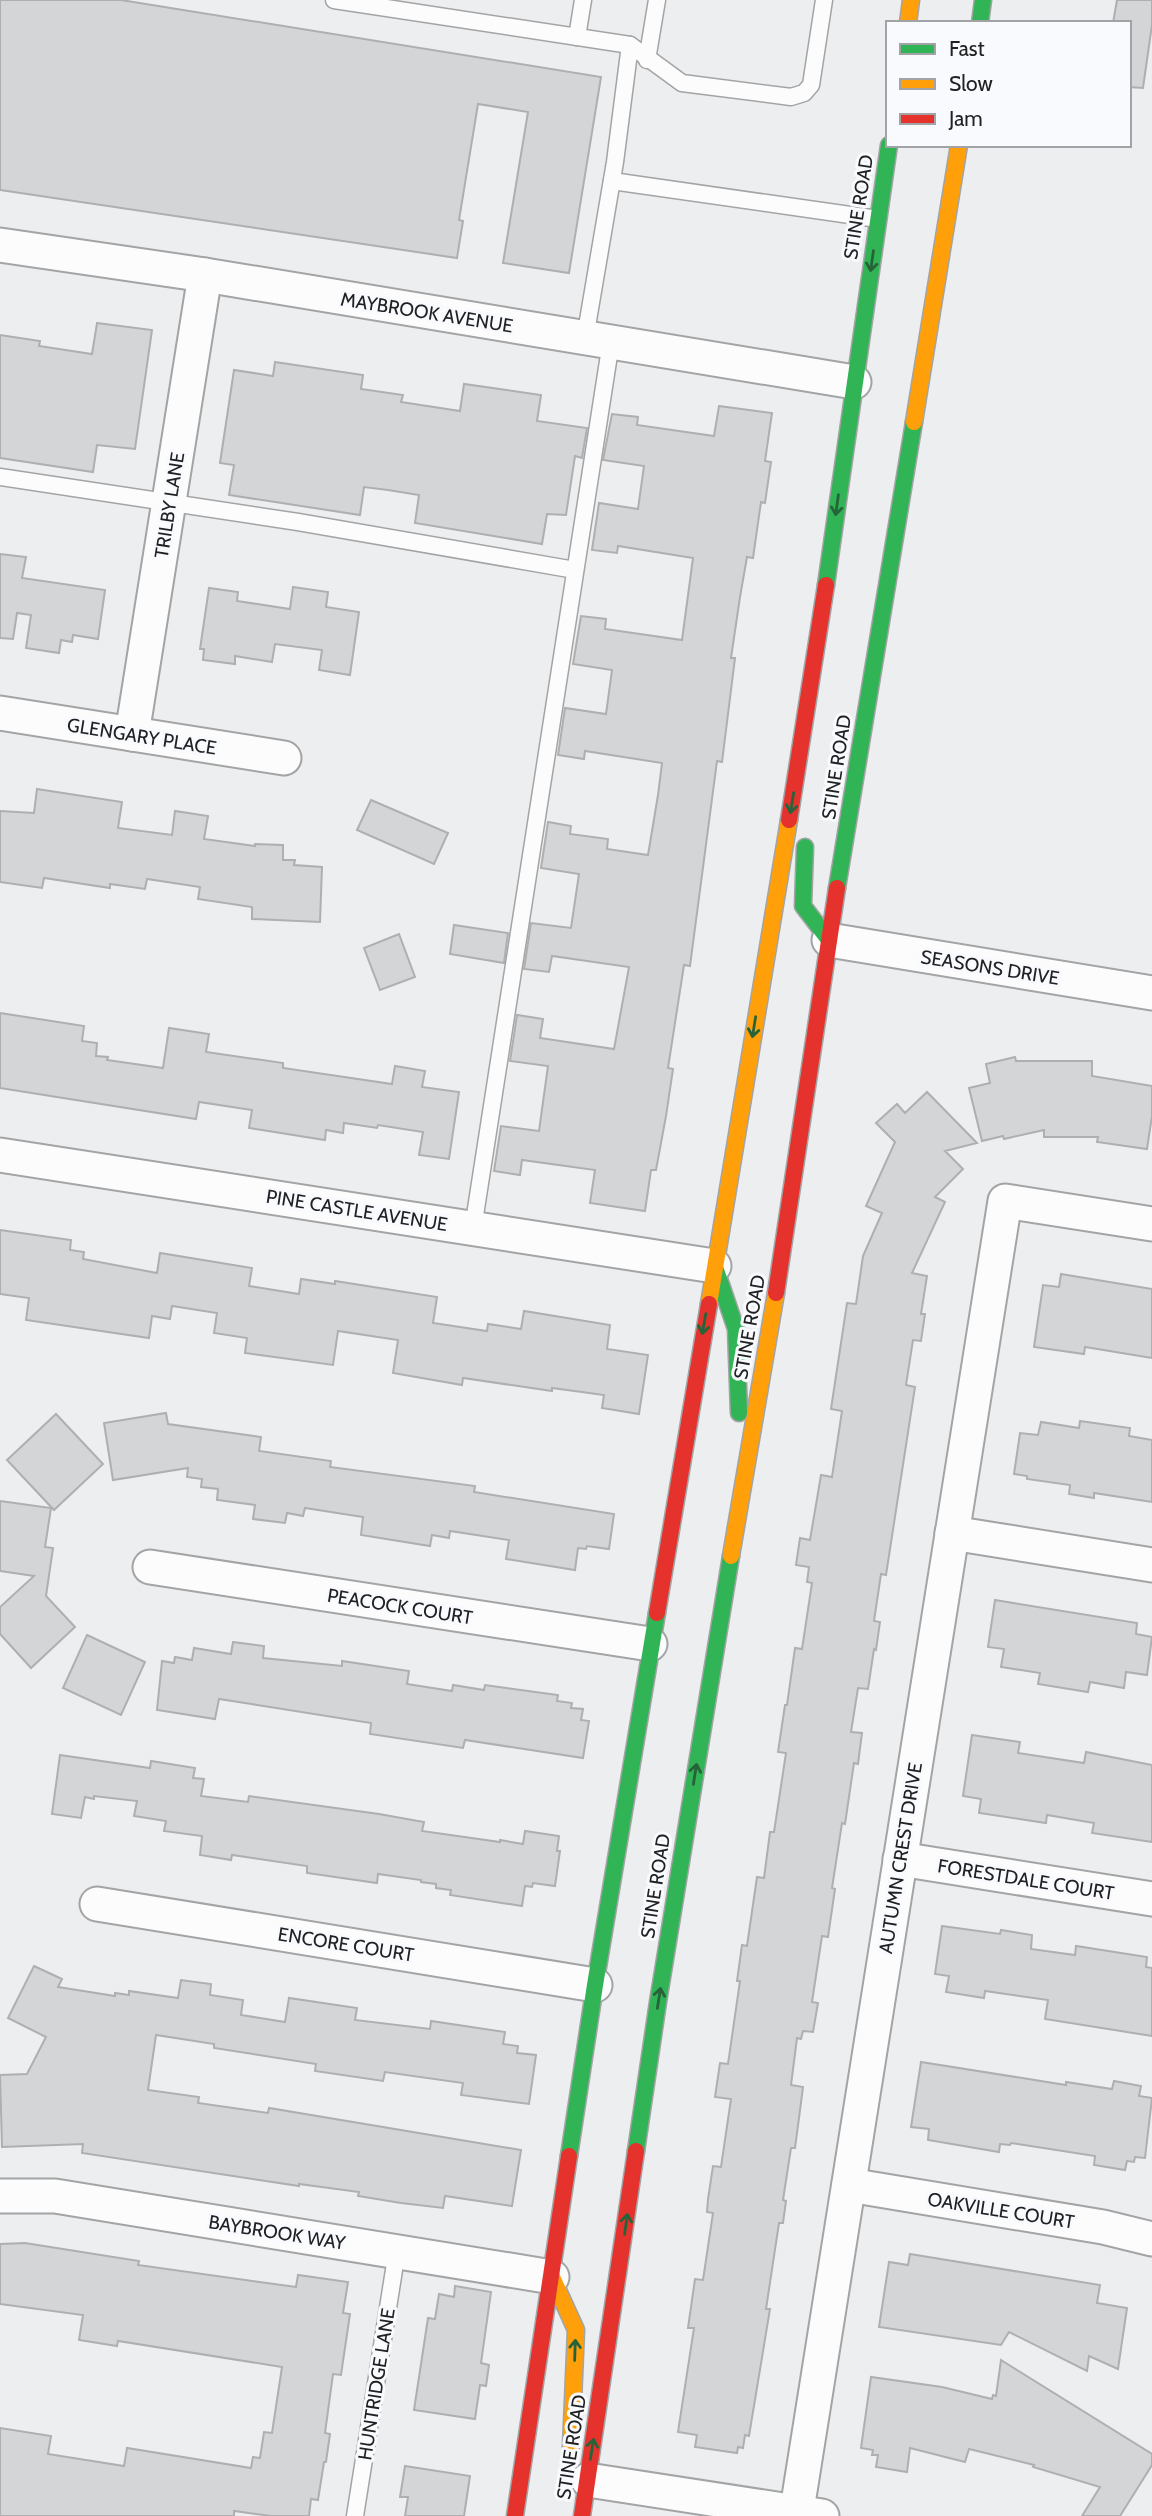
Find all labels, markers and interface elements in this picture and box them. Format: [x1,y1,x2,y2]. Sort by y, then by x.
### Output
legend [886,21,1131,147]
text: Fast [949,36,985,61]
text: Slow [949,71,993,96]
text: Jam [948,106,983,131]
street label: STINE ROAD [839,153,878,261]
one-way arrow [865,249,878,272]
street label: MAYBROOK AVENUE [339,287,515,337]
street label: TRILBY LANE [150,450,189,560]
one-way arrow [830,493,843,516]
street label: GLENGARY PLACE [66,713,218,760]
street label: STINE ROAD [817,713,856,821]
one-way arrow [785,791,798,814]
street label: SEASONS DRIVE [919,945,1061,990]
one-way arrow [747,1015,760,1038]
street label: PINE CASTLE AVENUE [265,1185,449,1236]
street label: STINE ROAD [729,1273,770,1381]
one-way arrow [697,1312,711,1335]
street label: PEACOCK COURT [326,1584,474,1629]
street label: AUTUMN CREST DRIVE [874,1761,927,1955]
one-way arrow [689,1763,702,1786]
street label: STINE ROAD [636,1832,675,1940]
street label: FORESTDALE COURT [936,1854,1116,1905]
street label: ENCORE COURT [276,1922,416,1967]
one-way arrow [652,1988,665,2010]
street label: OAKVILLE COURT [926,2188,1076,2233]
street label: BAYBROOK WAY [207,2210,347,2255]
one-way arrow [620,2213,633,2235]
street label: HUNTRIDGE LANE [353,2306,400,2462]
one-way arrow [568,2339,581,2362]
street label: STINE ROAD [552,2393,591,2501]
one-way arrow [586,2438,599,2460]

